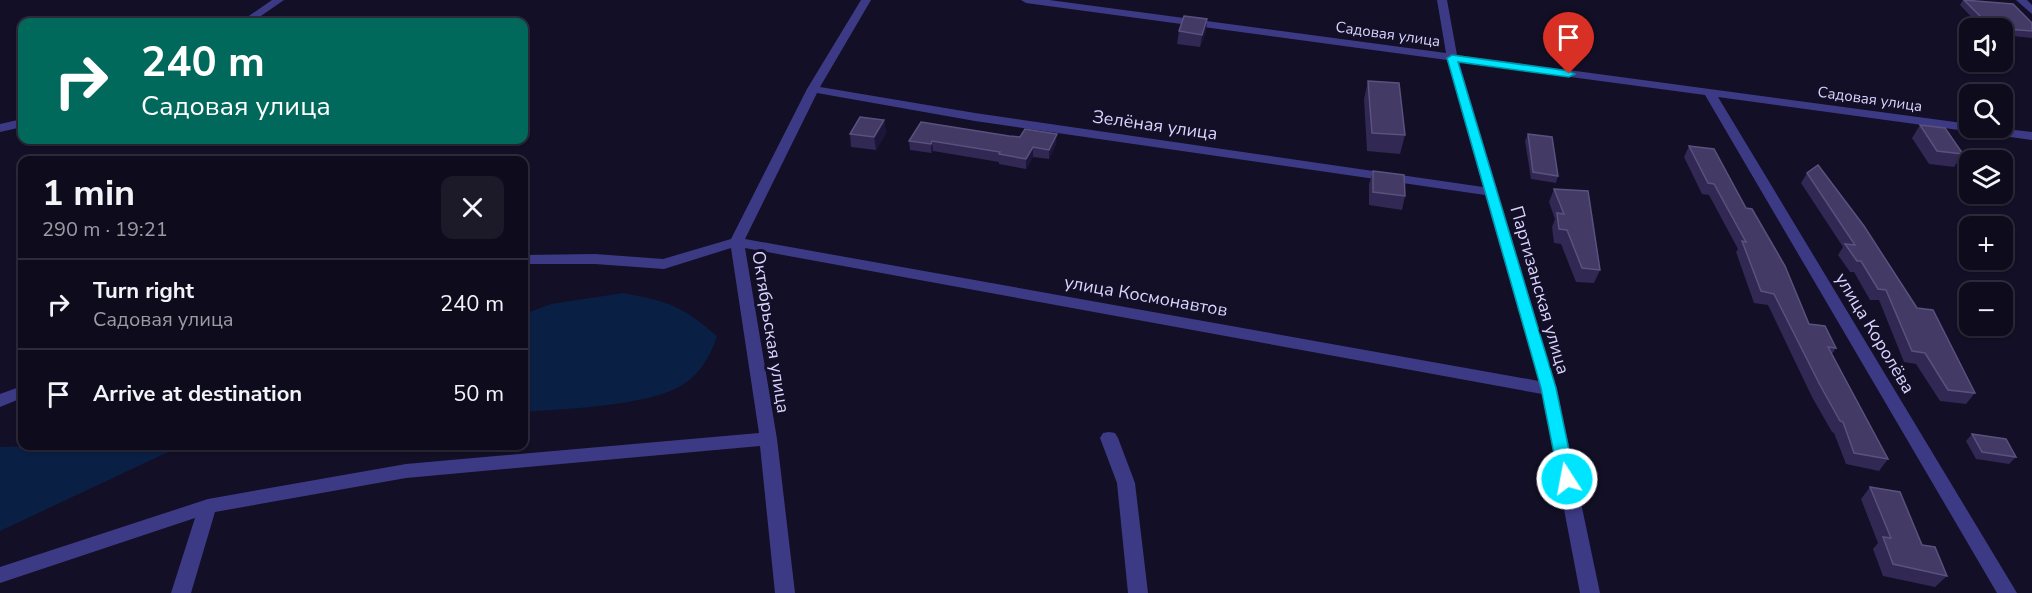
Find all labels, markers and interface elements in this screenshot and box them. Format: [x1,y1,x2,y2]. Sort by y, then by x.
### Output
pin [1543,12,1594,74]
street label: Садовая улица [1334,17,1442,51]
map controls [1959,18,2013,336]
button: sound [1959,18,2013,72]
icon: arrive [1552,21,1585,54]
text: 240 m [141,34,265,91]
icon: right [42,42,120,120]
street label: Садовая улица [1816,82,1924,116]
button: search [1959,84,2013,138]
text: Садовая улица [141,88,331,125]
street label: Зелёная улица [1091,104,1219,146]
button: layers [1959,150,2013,204]
text: 1 min [42,169,135,218]
button: close [441,176,504,239]
street label: Партизанская улица [1504,203,1576,377]
text: 290 m · 19:21 [42,216,168,243]
button: + [1959,216,2013,270]
street label: Октябрьская улица [746,249,796,415]
street label: улица Королёва [1829,268,1921,398]
street label: улица Космонавтов [1063,270,1230,322]
text: Turn right [93,276,194,306]
button: − [1959,282,2013,336]
icon: right [42,288,75,321]
text: 240 m [440,289,504,319]
text: Садовая улица [93,306,234,333]
icon: arrive [42,378,75,411]
text: Arrive at destination [93,379,302,409]
text: 50 m [453,379,504,409]
position arrow [1535,447,1599,511]

